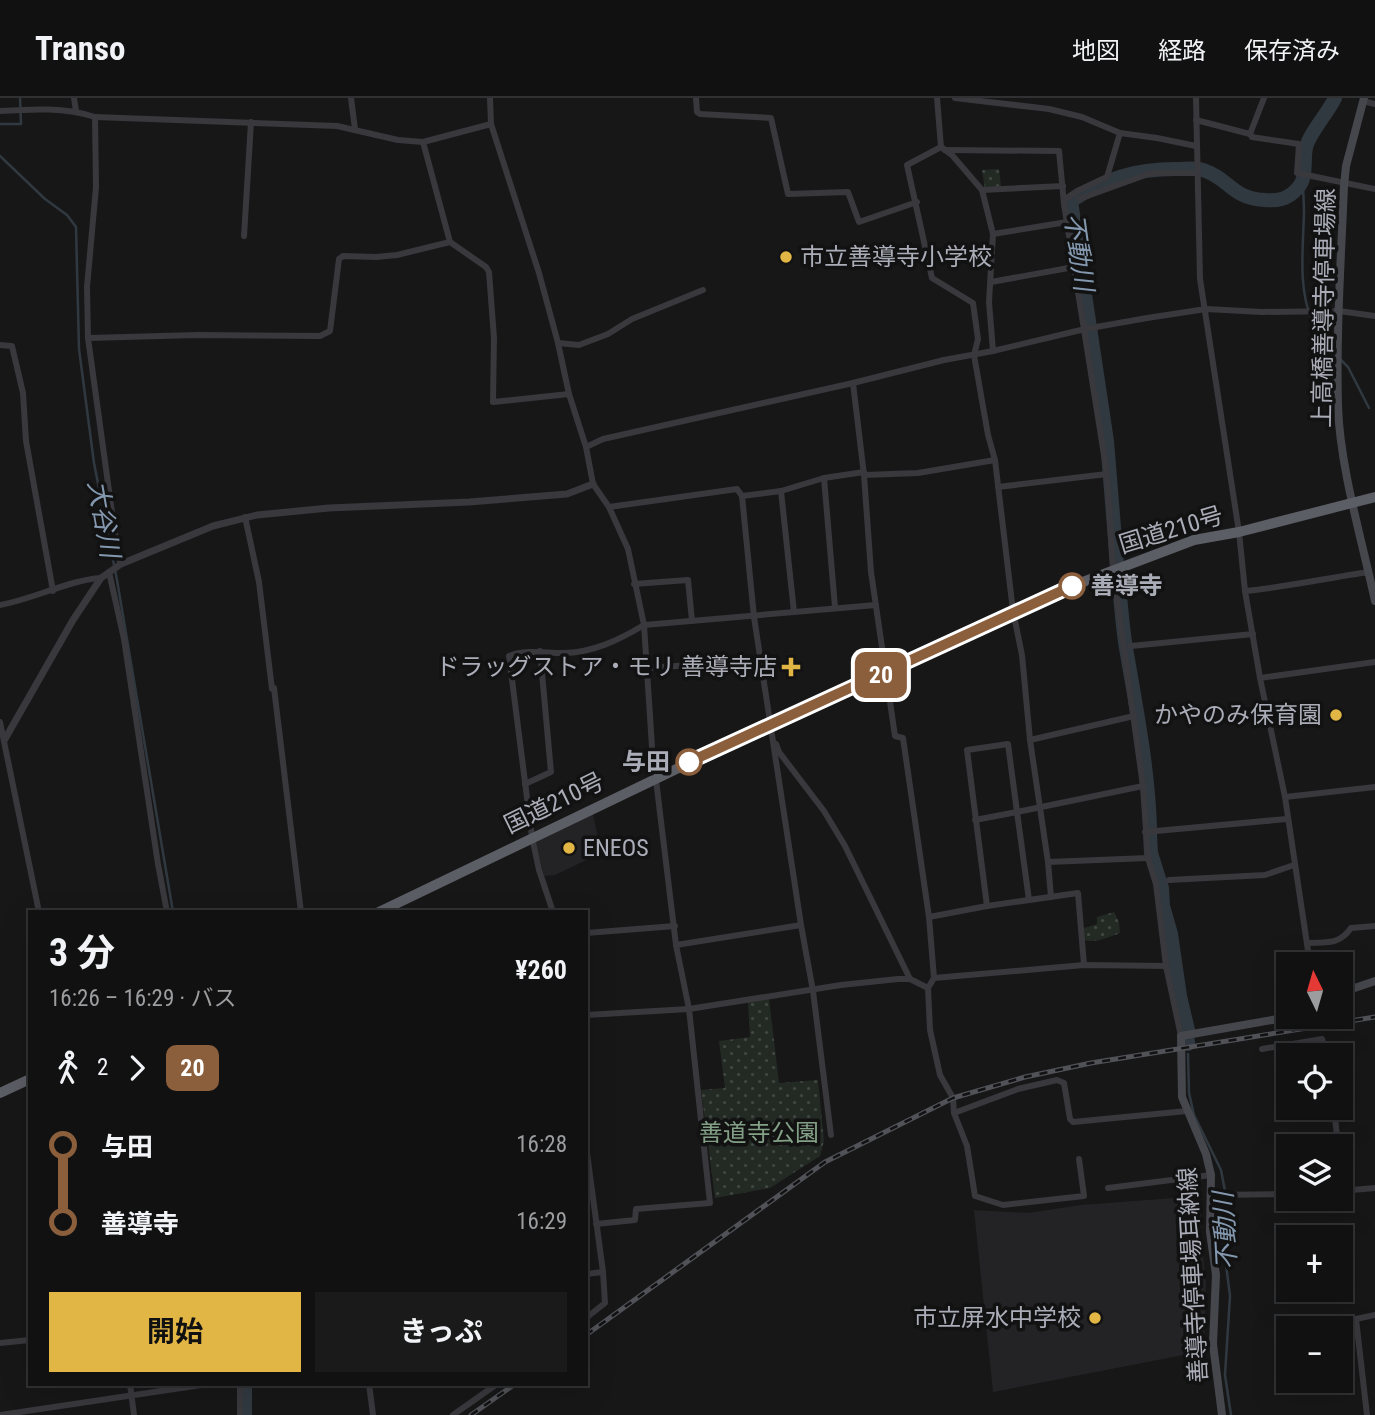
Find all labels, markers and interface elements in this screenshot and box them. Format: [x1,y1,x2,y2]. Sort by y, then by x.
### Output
text: Transo [35,29,125,68]
text: 地図 [1072,37,1120,65]
text: 経路 [1158,37,1206,65]
text: 保存済み [1244,37,1340,65]
street label: 上高橋善導寺停車場線 [1308,188,1340,428]
water label: 不動川 [1059,211,1100,296]
place label: 市立善導寺小学校 [800,243,992,271]
marker: 市立善導寺小学校 [778,249,794,265]
water label: 大谷川 [82,478,126,563]
street label: 国道210号 [1115,501,1227,559]
place label: 善導寺 [1091,572,1163,600]
marker: 善導寺 [1059,573,1085,599]
line badge: 20 [850,652,912,698]
place label: ドラッグストア・モリ 善導寺店 [435,653,777,681]
marker: ドラッグストア・モリ 善導寺店 [783,659,799,675]
text: 20 [869,661,893,689]
place label: かやのみ保育園 [1154,701,1322,729]
marker: かやのみ保育園 [1328,707,1344,723]
place label: 与田 [622,748,670,776]
marker: 与田 [676,749,702,775]
street label: 国道210号 [500,767,608,839]
place label: ENEOS [583,834,649,862]
marker: ENEOS [561,840,577,856]
text: 3 分 [49,931,115,975]
north arrow [1276,952,1353,1029]
map controls [1276,952,1353,1393]
text: ¥260 [515,955,567,985]
text: 16:26 – 16:29 · バス [49,985,236,1012]
button: locate [1276,1043,1353,1120]
icon: walk [49,1049,87,1087]
icon: forward [118,1049,156,1087]
text: 2 [97,1054,108,1081]
text: 20 [180,1054,205,1082]
park label: 善道寺公園 [699,1119,819,1147]
text: 16:28 [516,1131,567,1158]
text: 与田 [101,1132,153,1162]
button: layers [1276,1134,1353,1211]
street label: 善導寺停車場耳納線 [1173,1166,1213,1384]
water label: 不動川 [1208,1188,1242,1271]
text: 16:29 [516,1208,567,1235]
text: 善導寺 [101,1209,179,1239]
button: + [1276,1225,1353,1302]
button: 開始 [49,1292,301,1372]
button: きっぷ [315,1292,567,1372]
place label: 市立屏水中学校 [913,1304,1081,1332]
marker: 市立屏水中学校 [1087,1310,1103,1326]
button: − [1276,1316,1353,1393]

